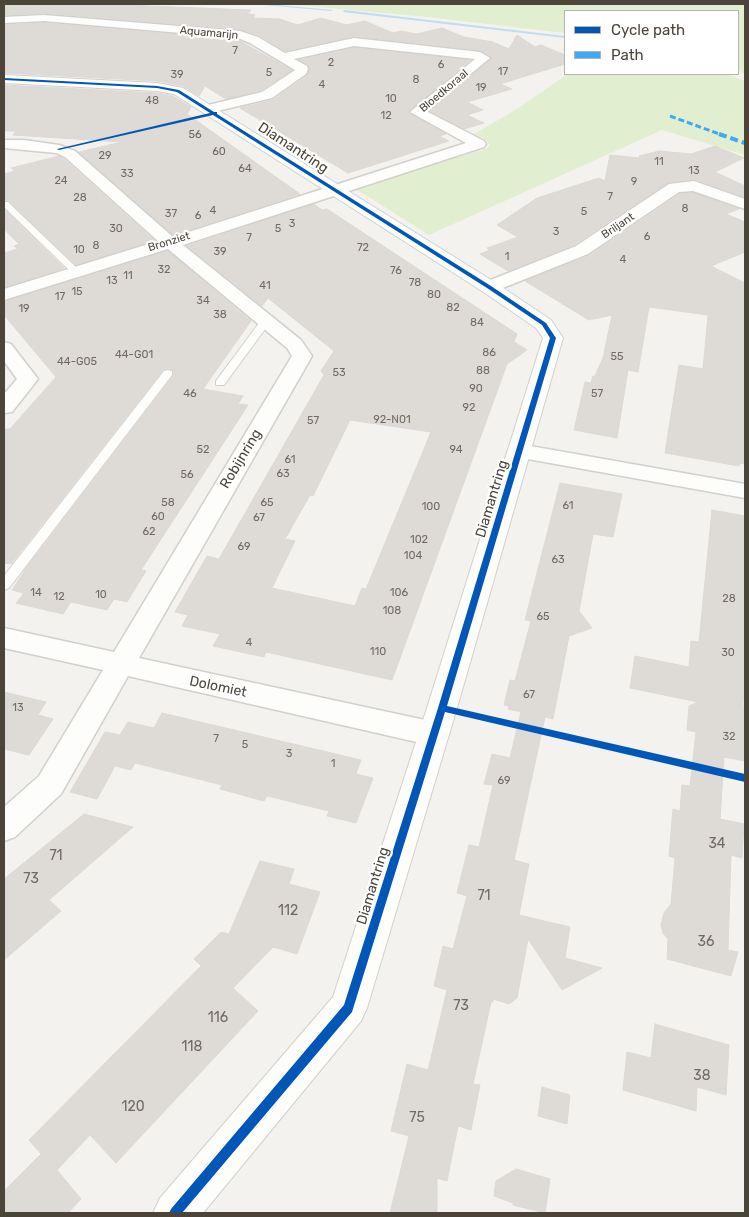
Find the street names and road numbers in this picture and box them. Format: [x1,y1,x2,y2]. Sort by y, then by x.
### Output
street label: Aquamarijn [179,24,239,42]
street label: Bloedkoraal [417,67,471,115]
street label: Diamantring [255,119,331,177]
street label: Briljant [599,210,637,242]
street label: Bronziet [146,229,192,255]
street label: Robijnring [217,426,265,492]
street label: Diamantring [472,458,512,540]
street label: Dolomiet [188,673,248,701]
street label: Diamantring [353,845,393,927]

